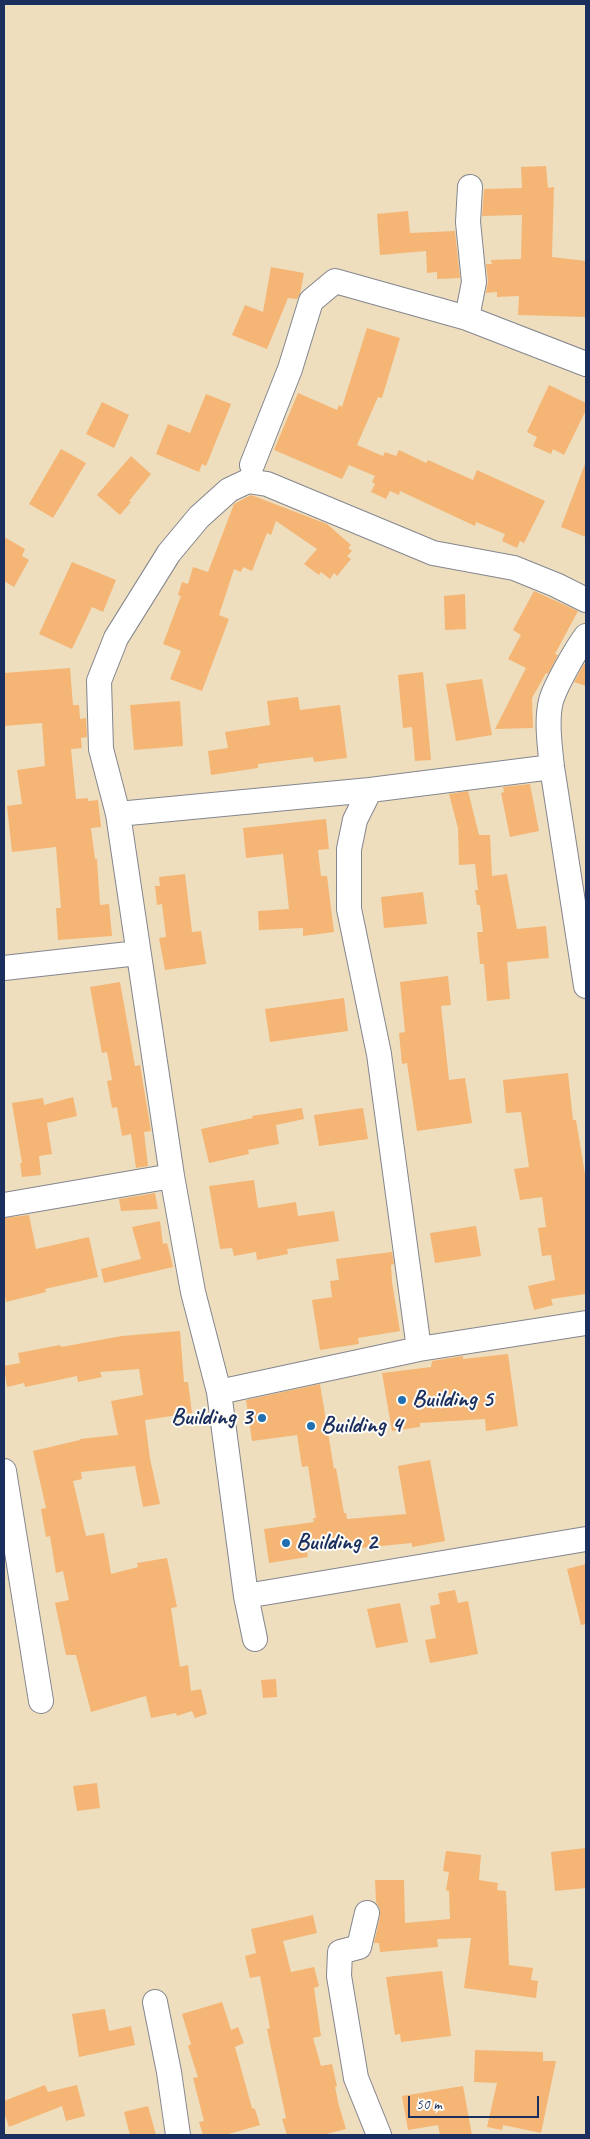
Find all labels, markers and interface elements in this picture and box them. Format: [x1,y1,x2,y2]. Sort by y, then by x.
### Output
place label: Building 5 [412,1386,493,1414]
marker: Building 5 [396,1394,408,1406]
place label: Building 3 [171,1404,252,1432]
marker: Building 3 [256,1412,268,1424]
place label: Building 4 [321,1412,402,1440]
marker: Building 4 [305,1420,317,1432]
place label: Building 2 [296,1529,377,1557]
marker: Building 2 [280,1537,292,1549]
scale bar [410,2086,541,2118]
text: 50 m [416,2095,442,2114]

